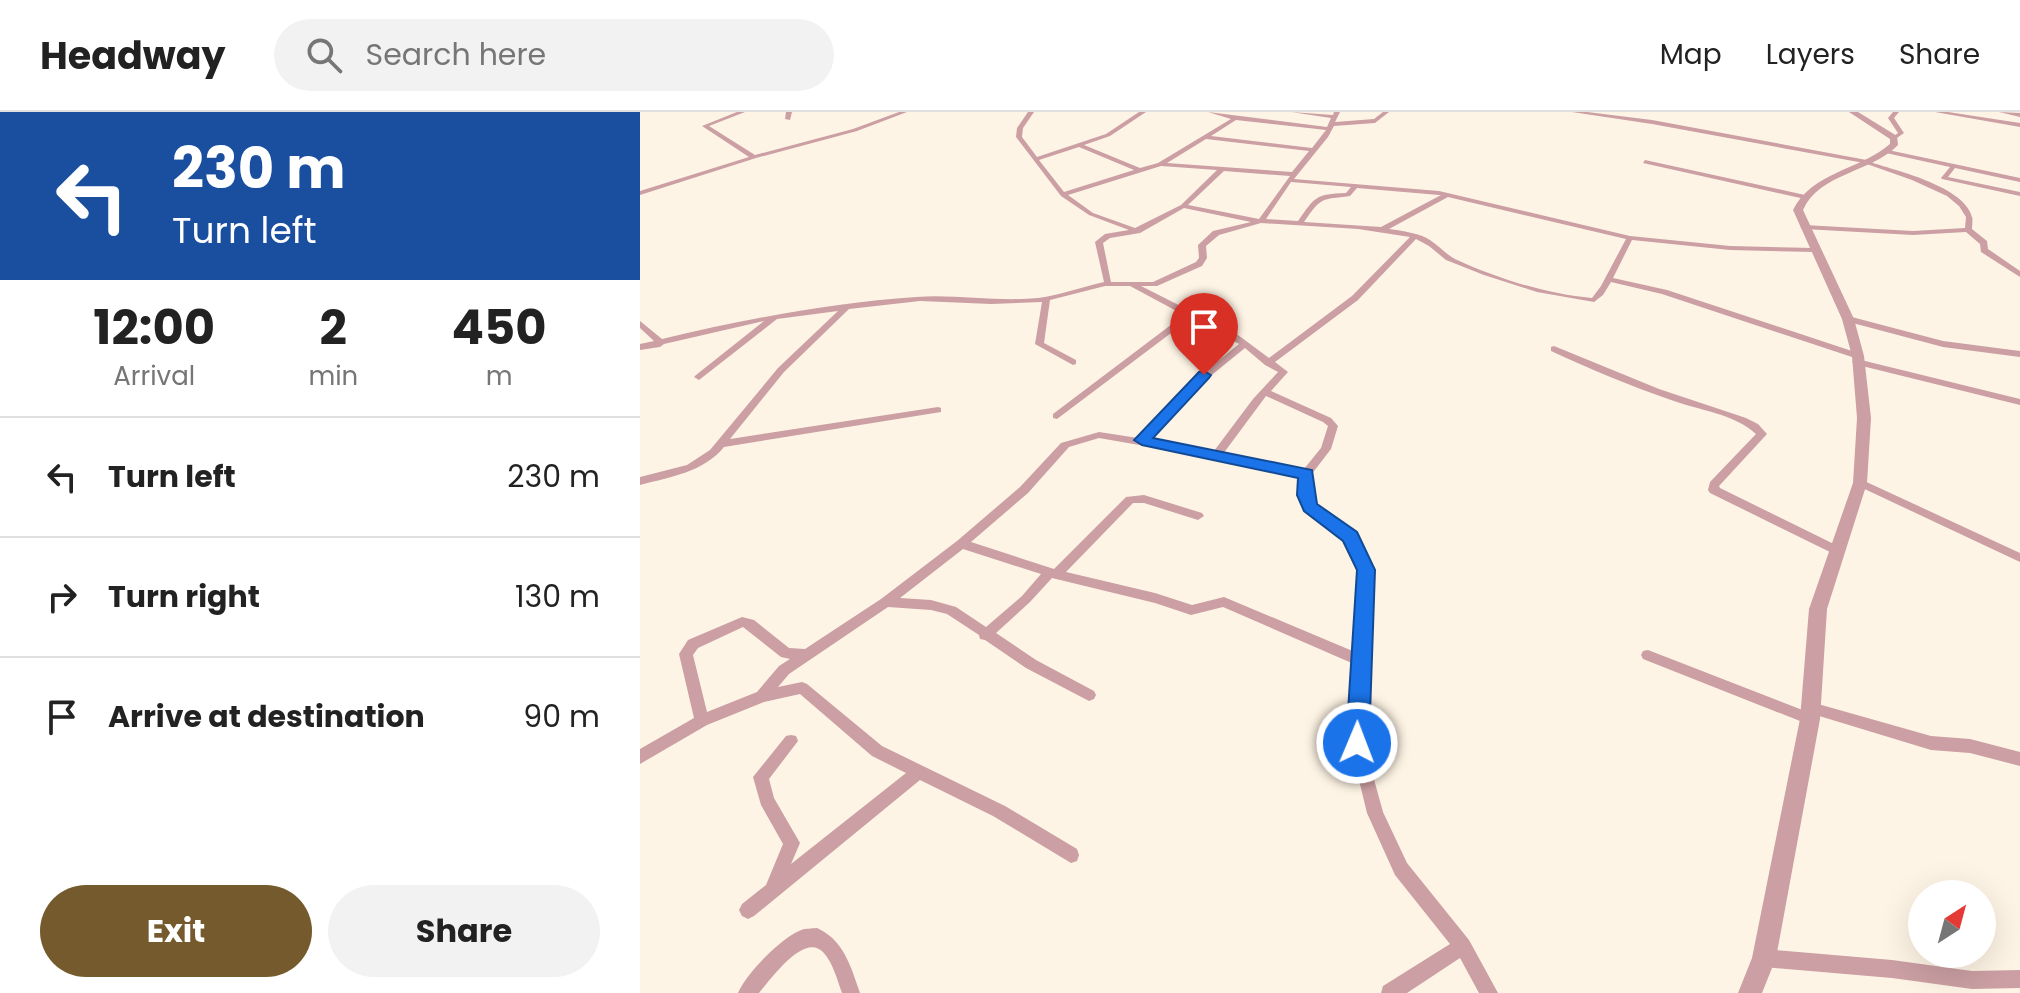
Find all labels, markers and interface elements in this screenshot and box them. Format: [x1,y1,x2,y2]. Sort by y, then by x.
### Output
search box [274,19,834,91]
text: Headway [40,29,226,82]
icon: search [302,33,346,77]
text: Search here [366,33,546,76]
text: Map [1660,35,1722,74]
text: Layers [1766,35,1855,74]
text: Share [1899,35,1980,74]
text: 230 m [172,129,346,208]
icon: left [40,144,144,248]
text: Turn left [172,205,317,256]
pin [1170,293,1238,375]
text: 12:00 [93,294,215,361]
text: 2 [320,294,347,361]
text: 450 [452,294,547,361]
icon: arrive [1182,305,1226,349]
text: Arrival [113,358,195,394]
text: min [308,358,358,394]
text: m [486,358,512,394]
icon: left [40,455,84,499]
text: Turn left [108,455,236,498]
text: 230 m [507,455,600,498]
icon: right [40,575,84,619]
text: Turn right [108,575,260,618]
text: 130 m [515,575,600,618]
icon: arrive [40,695,84,739]
text: Arrive at destination [108,695,425,738]
text: 90 m [523,695,600,738]
position arrow [1315,701,1399,785]
north arrow [1908,880,1996,968]
map controls [1908,880,1996,968]
button: Exit [40,885,312,977]
button: Share [328,885,600,977]

